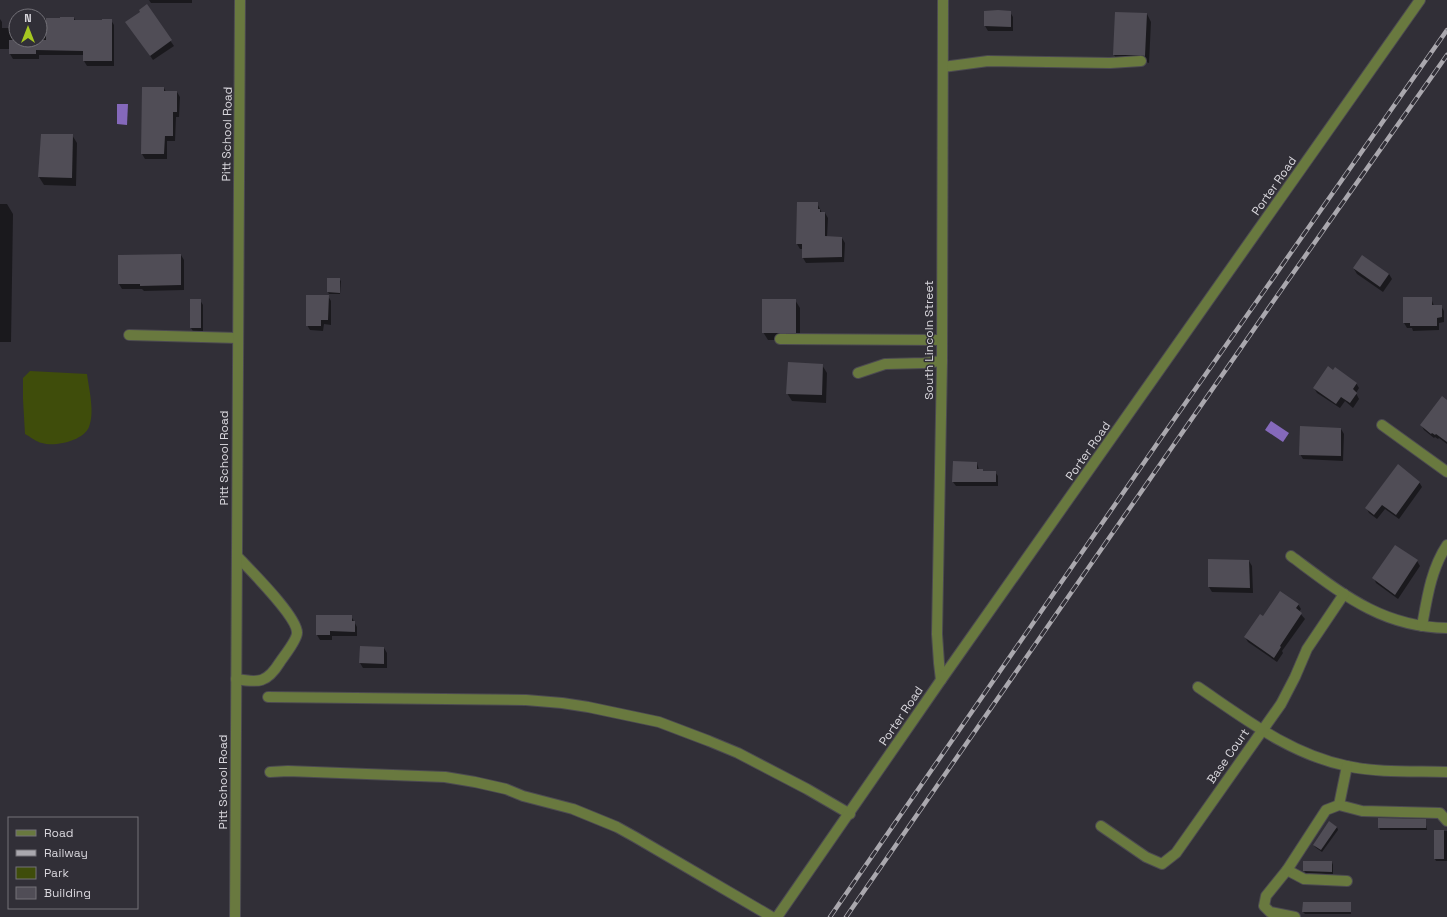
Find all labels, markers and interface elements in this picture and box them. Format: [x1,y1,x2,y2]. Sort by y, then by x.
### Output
north arrow [8,8,48,48]
text: N [24,11,32,25]
street label: Pitt School Road [218,86,236,182]
street label: Porter Road [1248,153,1300,219]
street label: South Lincoln Street [921,280,937,400]
street label: Pitt School Road [216,411,232,505]
street label: Porter Road [1062,418,1114,484]
street label: Porter Road [875,683,927,749]
street label: Base Court [1203,725,1253,787]
street label: Pitt School Road [215,735,231,829]
legend [8,817,138,909]
text: Road [44,825,73,841]
text: Railway [44,845,88,861]
text: Park [44,865,69,881]
text: Building [44,885,91,901]

